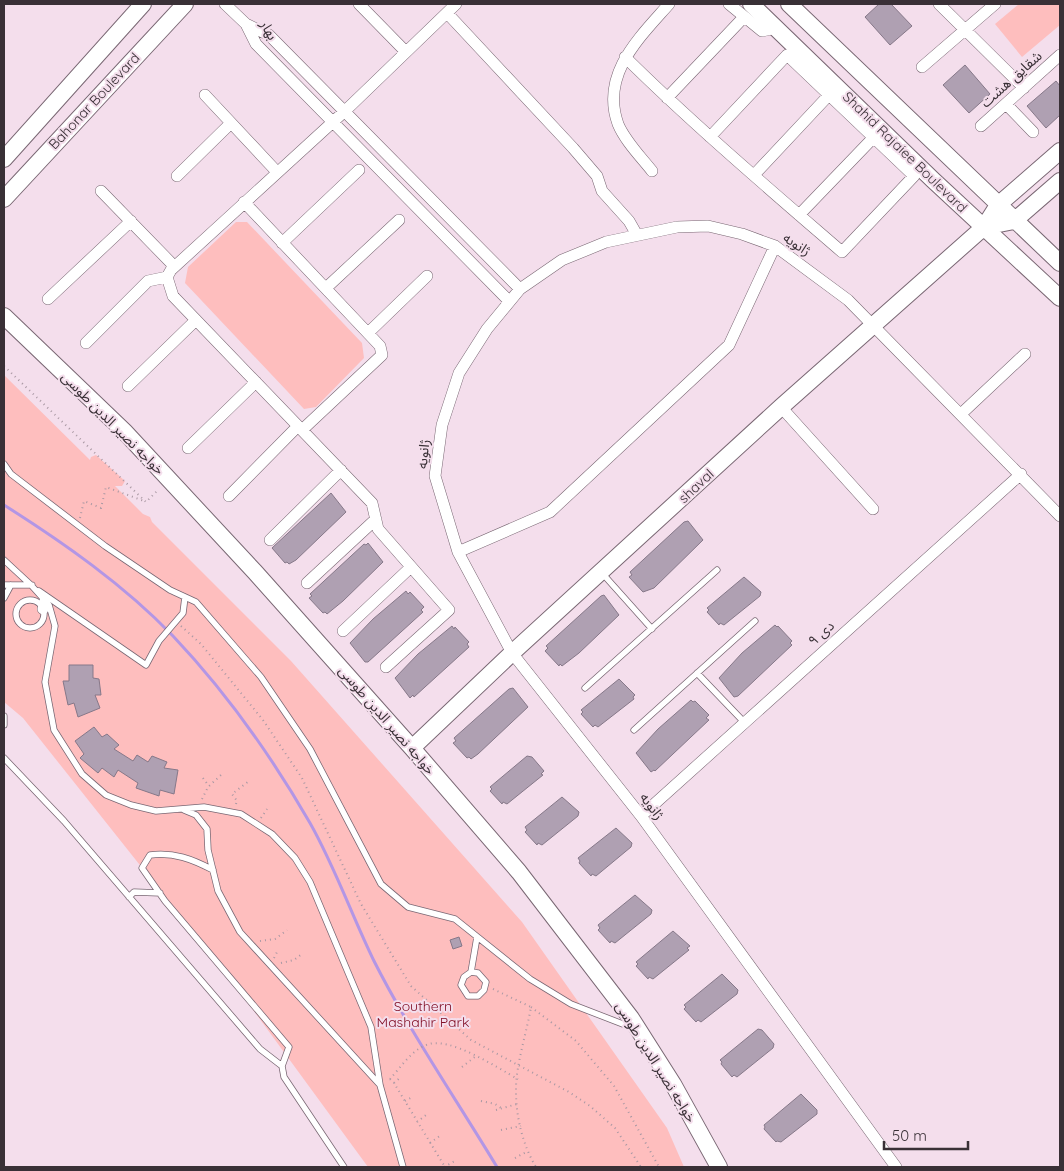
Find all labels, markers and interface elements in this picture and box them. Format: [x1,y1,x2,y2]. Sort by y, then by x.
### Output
street label: بهار [256,16,282,43]
street label: شقایق هشت [977,47,1046,112]
street label: Bahonar Boulevard [45,49,143,153]
street label: Shahid Rajaiee Boulevard [839,88,971,216]
street label: ژانویه [780,228,814,260]
street label: خواجه نصیر الدین طوسی [58,368,168,478]
street label: ژانویه [413,438,433,470]
street label: shaval [675,465,717,507]
street label: ۹ دی [804,616,838,649]
street label: خواجه نصیر الدین طوسی [335,662,439,778]
street label: ژانویه [636,789,668,823]
park label: Southern Mashahir Park [377,997,469,1031]
street label: خواجه نصیر الدین طوسی [612,998,700,1126]
scale bar [884,1118,968,1150]
text: 50 m [892,1126,927,1145]

